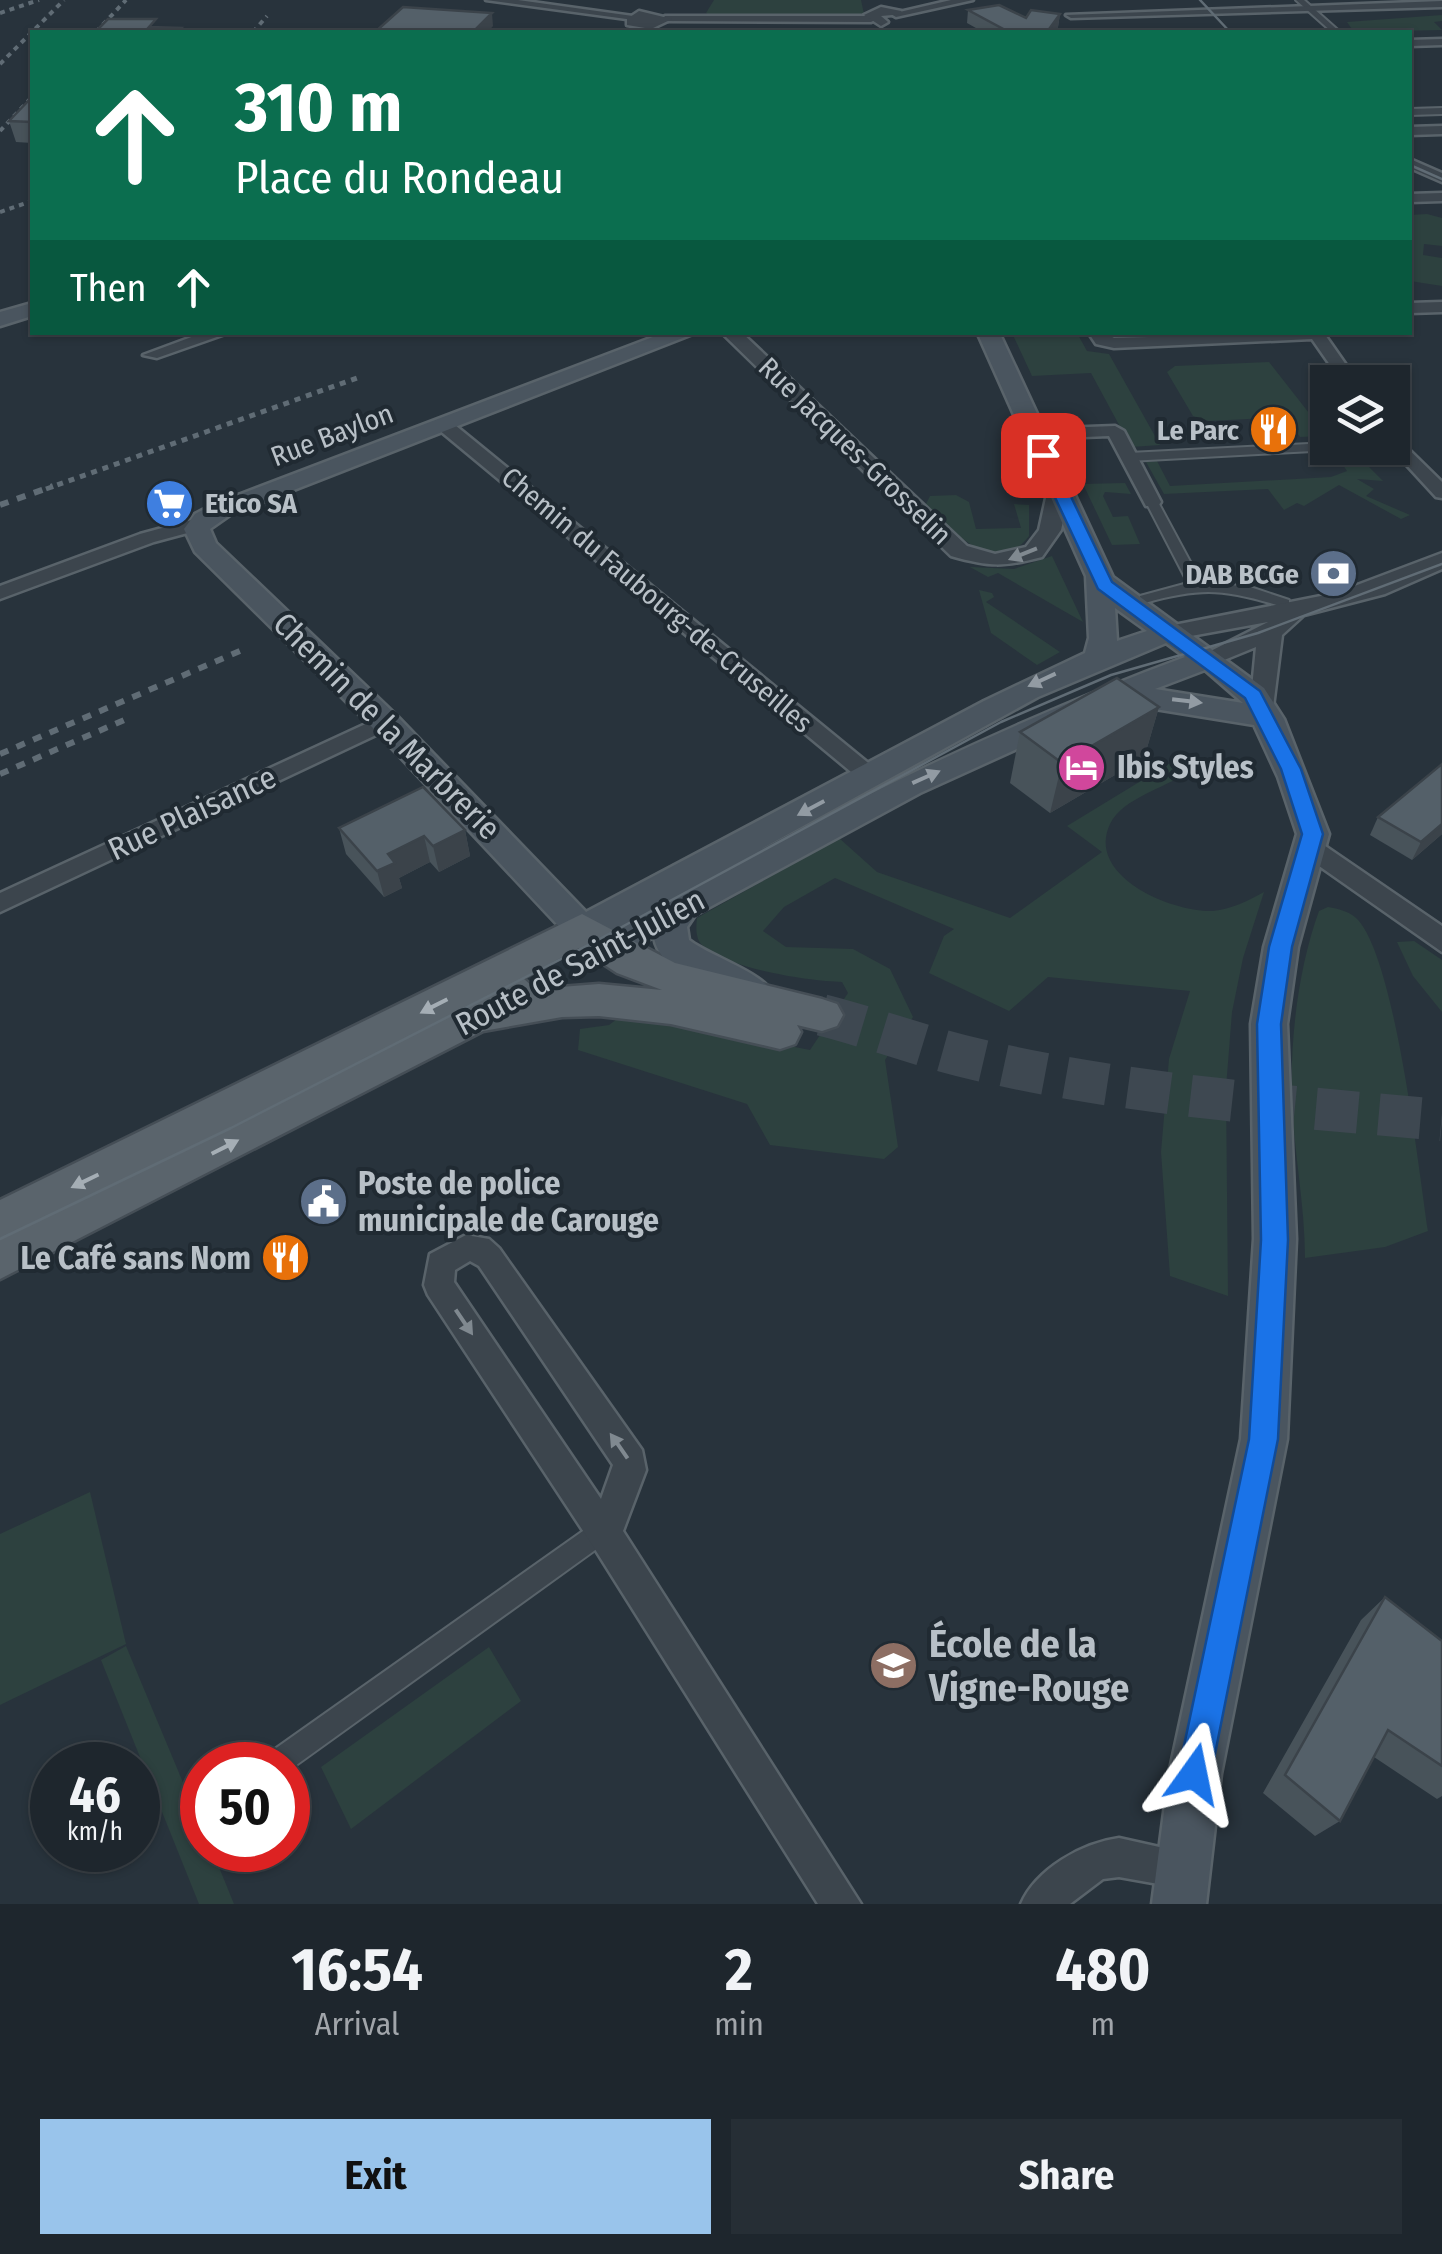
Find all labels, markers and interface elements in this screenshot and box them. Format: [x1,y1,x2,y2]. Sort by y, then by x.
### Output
text: 310 m [235,66,403,150]
icon: ahead [70,70,200,200]
text: Place du Rondeau [235,151,564,205]
icon: ahead [166,260,221,315]
text: Then [70,265,146,311]
street label: Rue Jacques-Grosselin [752,351,958,551]
map controls [1310,365,1410,465]
button: layers [1310,365,1410,465]
street label: Rue Baylon [266,397,398,473]
restaurant icon: Le Parc [1248,404,1300,456]
pin [1001,413,1086,498]
place label: Le Parc [1157,414,1240,447]
icon: arrive [1016,428,1071,483]
street label: Chemin du Faubourg-de-Cruseilles [495,460,819,740]
supermarket icon: Etico SA [144,477,196,529]
place label: Etico SA [205,487,298,520]
one-way arrow [1008,547,1038,562]
bank icon: DAB BCGe [1308,548,1360,600]
place label: DAB BCGe [1185,558,1299,591]
street label: Chemin de la Marbrerie [266,605,508,847]
one-way arrow [1027,672,1056,689]
one-way arrow [1171,694,1203,710]
hotel icon: Ibis Styles [1056,741,1108,793]
place label: Ibis Styles [1117,748,1254,786]
street label: Rue Plaisance [102,758,282,868]
one-way arrow [911,769,941,785]
one-way arrow [796,799,825,816]
street label: Route de Saint-Julien [449,880,711,1044]
one-way arrow [419,997,448,1014]
one-way arrow [210,1139,239,1156]
place label: Poste de police municipale de Carouge [358,1164,659,1239]
one-way arrow [71,1172,100,1189]
public building icon: Poste de police municipale de Carouge [297,1175,349,1227]
restaurant icon: Le Café sans Nom [260,1232,312,1284]
place label: Le Café sans Nom [21,1239,251,1277]
one-way arrow [454,1308,473,1336]
one-way arrow [610,1432,629,1459]
place label: École de la Vigne-Rouge [928,1620,1129,1711]
school or university icon: École de la Vigne-Rouge [868,1640,920,1692]
position arrow [1142,1722,1246,1826]
speed limit sign: 50 [180,1742,310,1872]
text: 46 [69,1765,121,1825]
text: km/h [67,1817,123,1847]
text: 16:54 [291,1934,423,2006]
text: 2 [725,1934,753,2006]
text: 480 [1055,1934,1151,2006]
text: Arrival [315,2005,400,2043]
text: min [714,2005,764,2043]
text: m [1091,2005,1115,2043]
button: Exit [40,2119,711,2234]
button: Share [731,2119,1402,2234]

